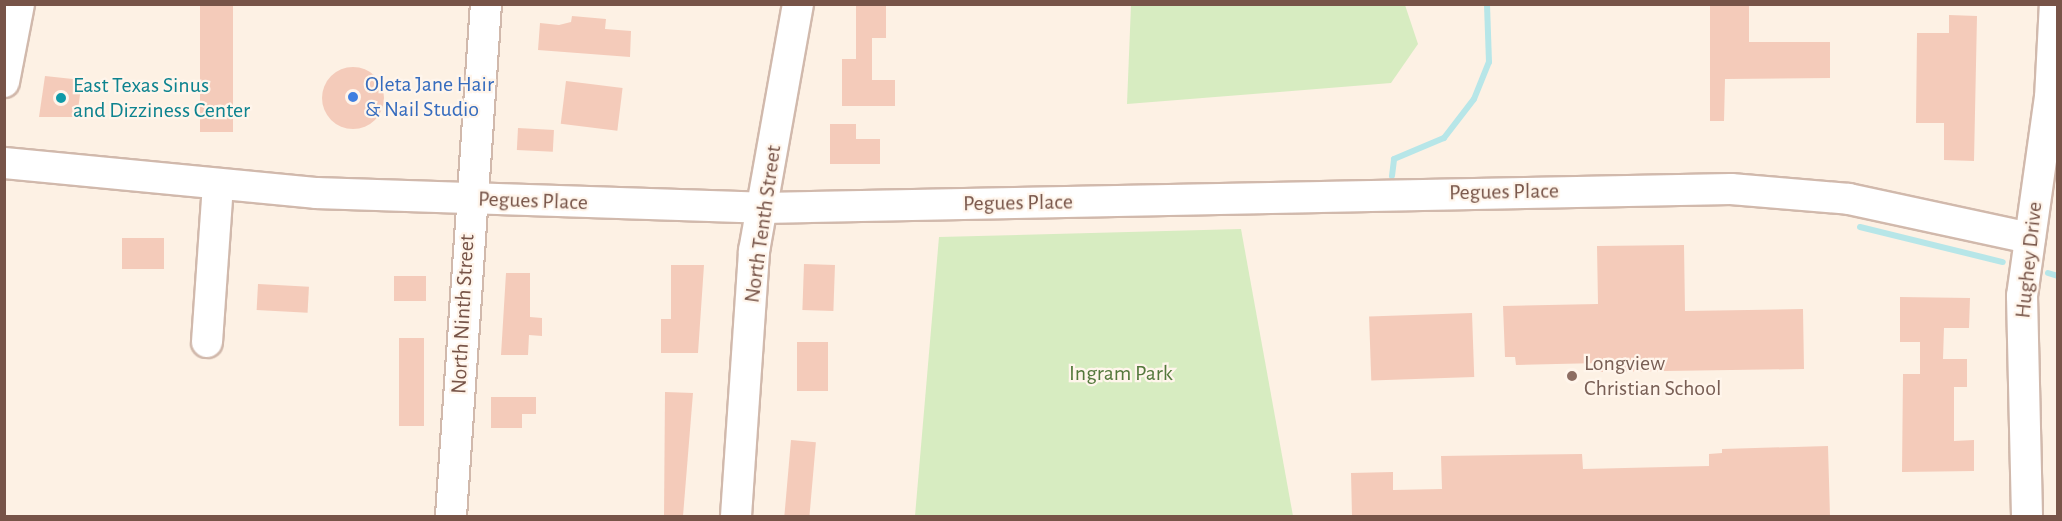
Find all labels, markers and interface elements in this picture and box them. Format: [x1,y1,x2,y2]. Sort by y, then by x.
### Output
place label: Oleta Jane Hair & Nail Studio [365,71,494,122]
place label: East Texas Sinus and Dizziness Center [73,72,250,124]
marker: Oleta Jane Hair & Nail Studio [346,90,360,104]
marker: East Texas Sinus and Dizziness Center [54,91,68,105]
street label: North Tenth Street [739,143,787,305]
street label: Pegues Place [1449,178,1559,206]
street label: Pegues Place [478,186,588,216]
street label: Pegues Place [963,189,1073,217]
street label: Hughey Drive [2010,200,2048,320]
street label: North Ninth Street [446,233,480,395]
place label: Longview Christian School [1584,350,1721,402]
park label: Ingram Park [1069,361,1173,387]
marker: Longview Christian School [1565,369,1579,383]

